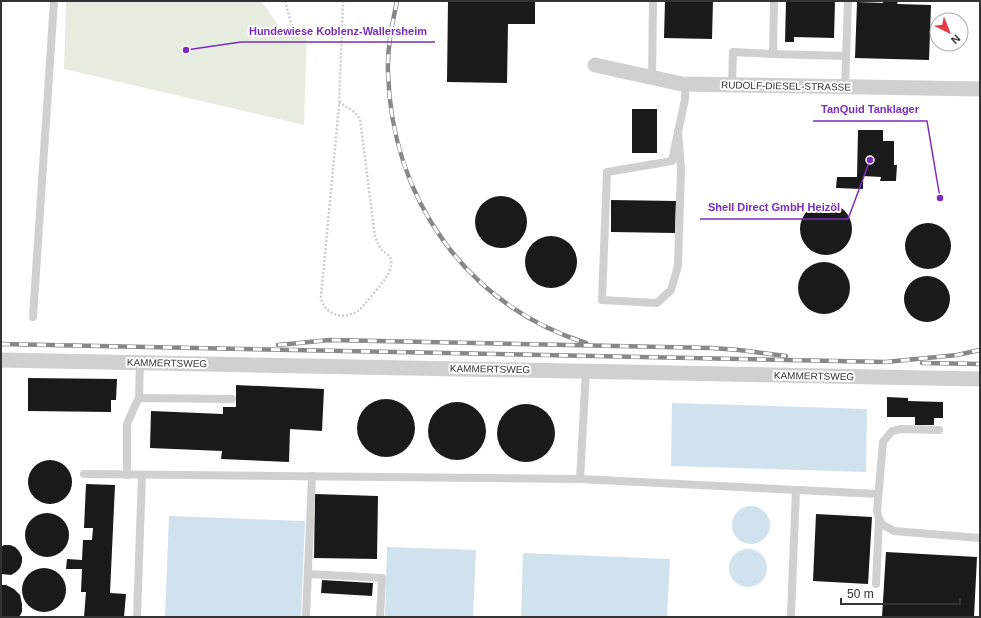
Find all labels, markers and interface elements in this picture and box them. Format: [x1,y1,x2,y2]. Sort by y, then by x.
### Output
north arrow [929,12,969,52]
callout: Hundewiese Koblenz-Wallersheim [241,19,435,42]
text: Hundewiese Koblenz-Wallersheim [249,25,427,37]
text: N [949,32,963,46]
street label: RUDOLF-DIESEL-STRASSE [721,79,851,93]
callout: TanQuid Tanklager [813,98,927,121]
text: TanQuid Tanklager [821,103,920,115]
callout: Shell Direct GmbH Heizöl [700,196,848,219]
text: Shell Direct GmbH Heizöl [708,201,840,213]
street label: KAMMERTSWEG [127,357,207,369]
street label: KAMMERTSWEG [450,363,530,375]
street label: KAMMERTSWEG [774,370,854,382]
scale bar [841,580,960,606]
text: 50 m [847,587,874,601]

